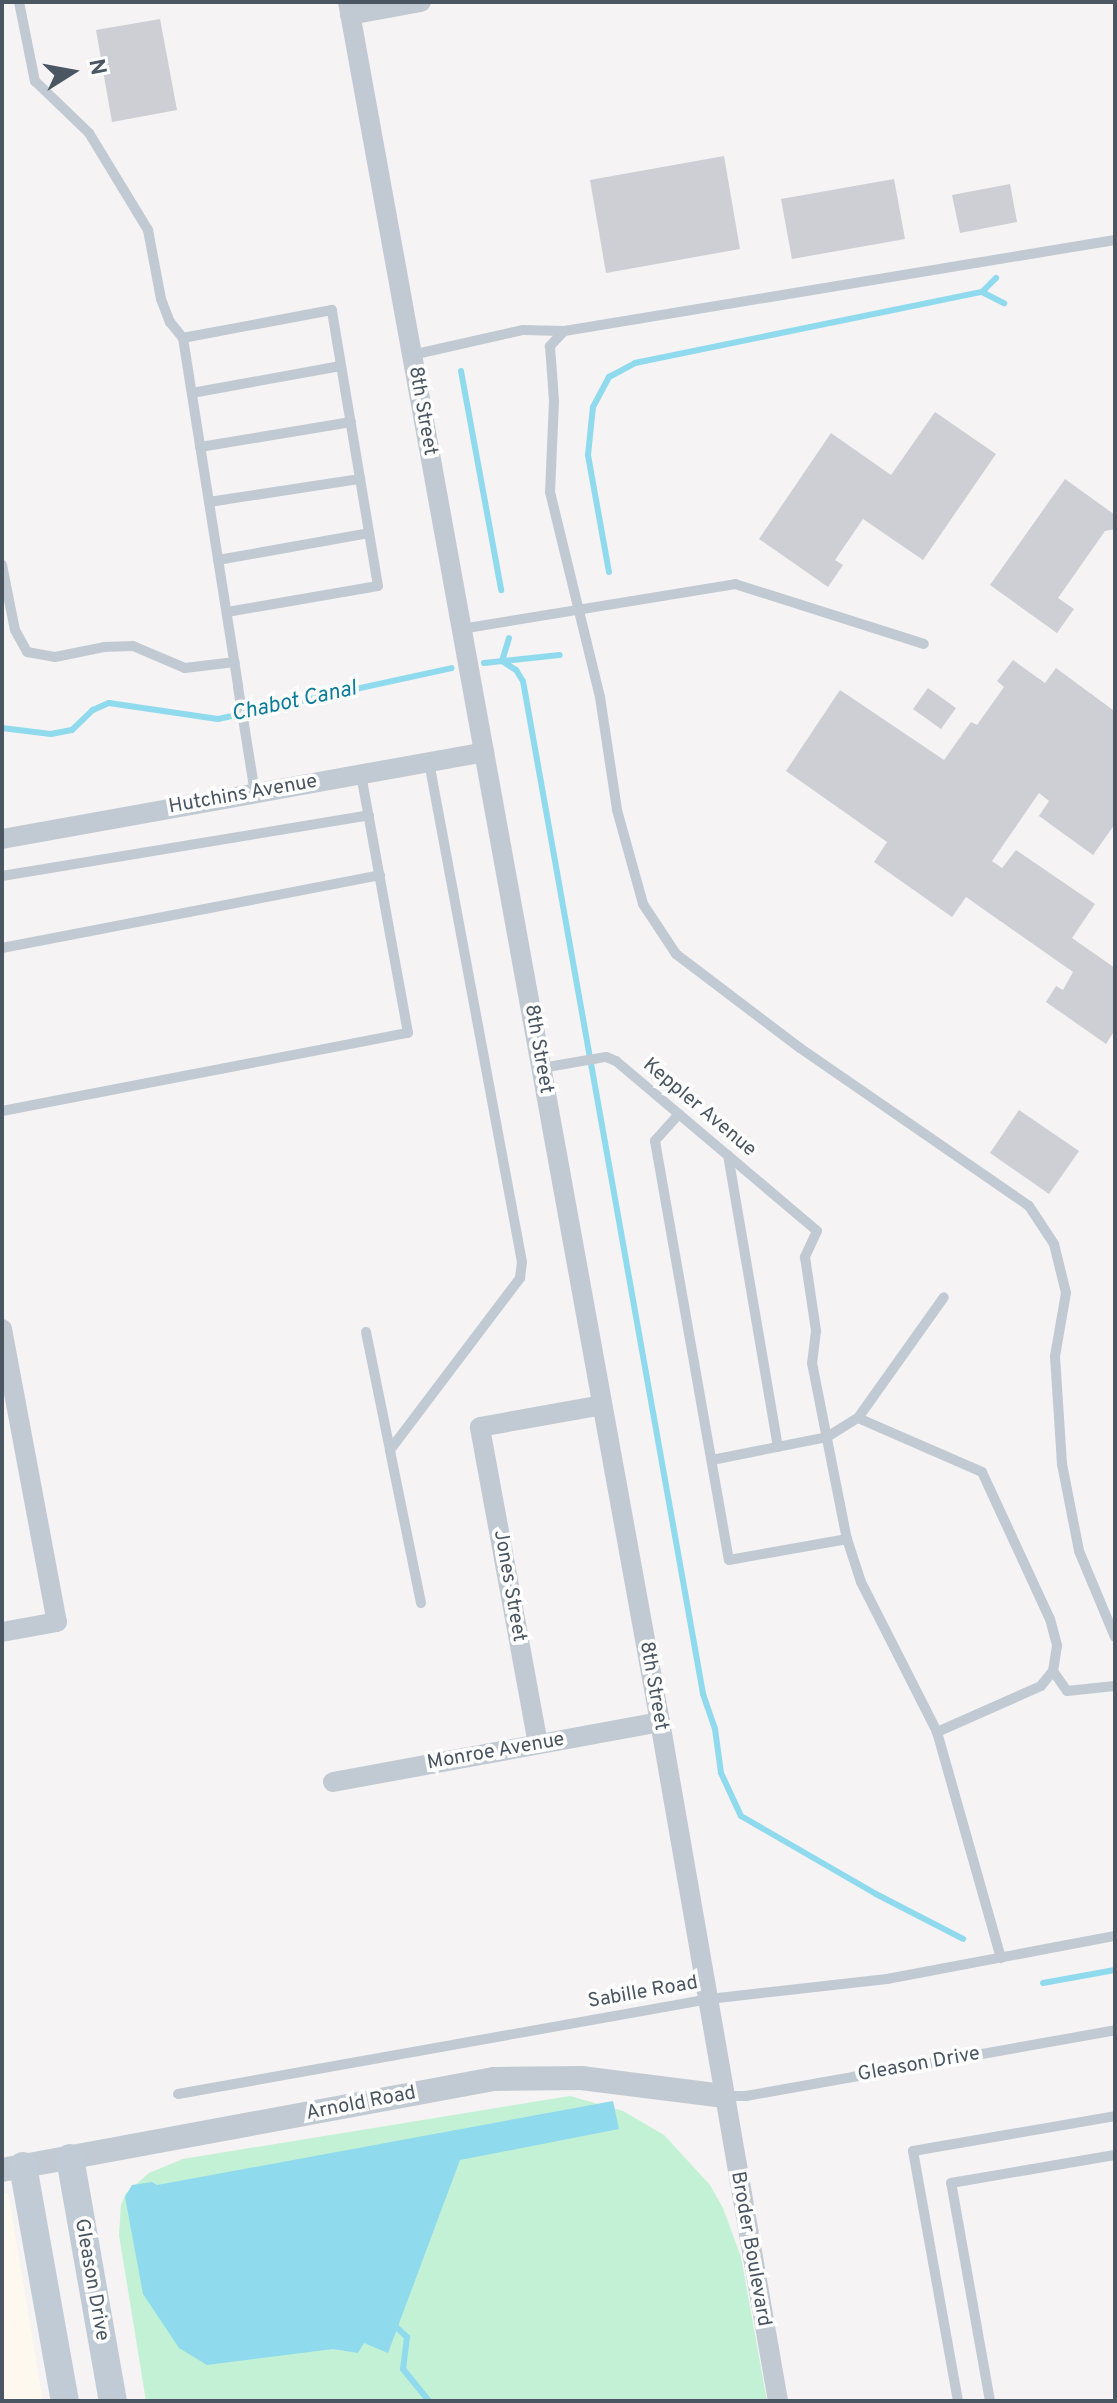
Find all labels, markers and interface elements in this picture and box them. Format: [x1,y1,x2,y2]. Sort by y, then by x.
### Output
north arrow [32,32,112,112]
text: N [81,57,111,78]
street label: 8th Street [402,365,442,457]
water label: Chabot Canal [229,676,359,728]
street label: Hutchins Avenue [166,770,320,820]
street label: 8th Street [518,1003,558,1095]
street label: Keppler Avenue [637,1053,761,1163]
street label: Jones Street [487,1528,531,1644]
street label: 8th Street [633,1640,673,1732]
street label: Monroe Avenue [425,1728,567,1776]
street label: Sabille Road [586,1972,700,2014]
street label: Gleason Drive [856,2042,982,2088]
street label: Arnold Road [304,2082,418,2126]
street label: Broder Boulevard [725,2170,775,2328]
street label: Gleason Drive [68,2217,114,2343]

